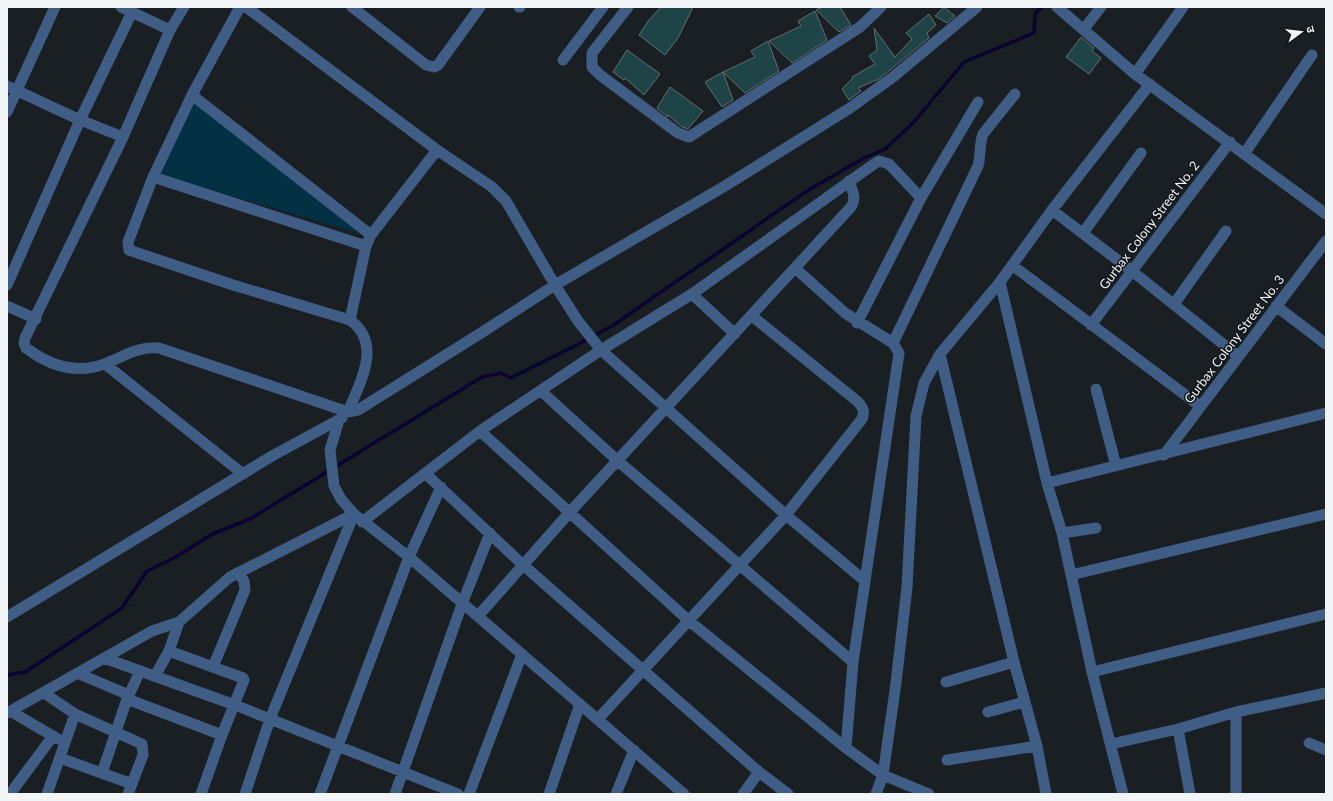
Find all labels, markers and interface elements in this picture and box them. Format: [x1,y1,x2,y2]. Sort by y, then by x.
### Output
north arrow [1281,12,1321,52]
text: उ [1304,24,1318,35]
street label: Gurbax Colony Street No. 2 [1095,158,1203,292]
street label: Gurbax Colony Street No. 3 [1180,272,1288,406]

